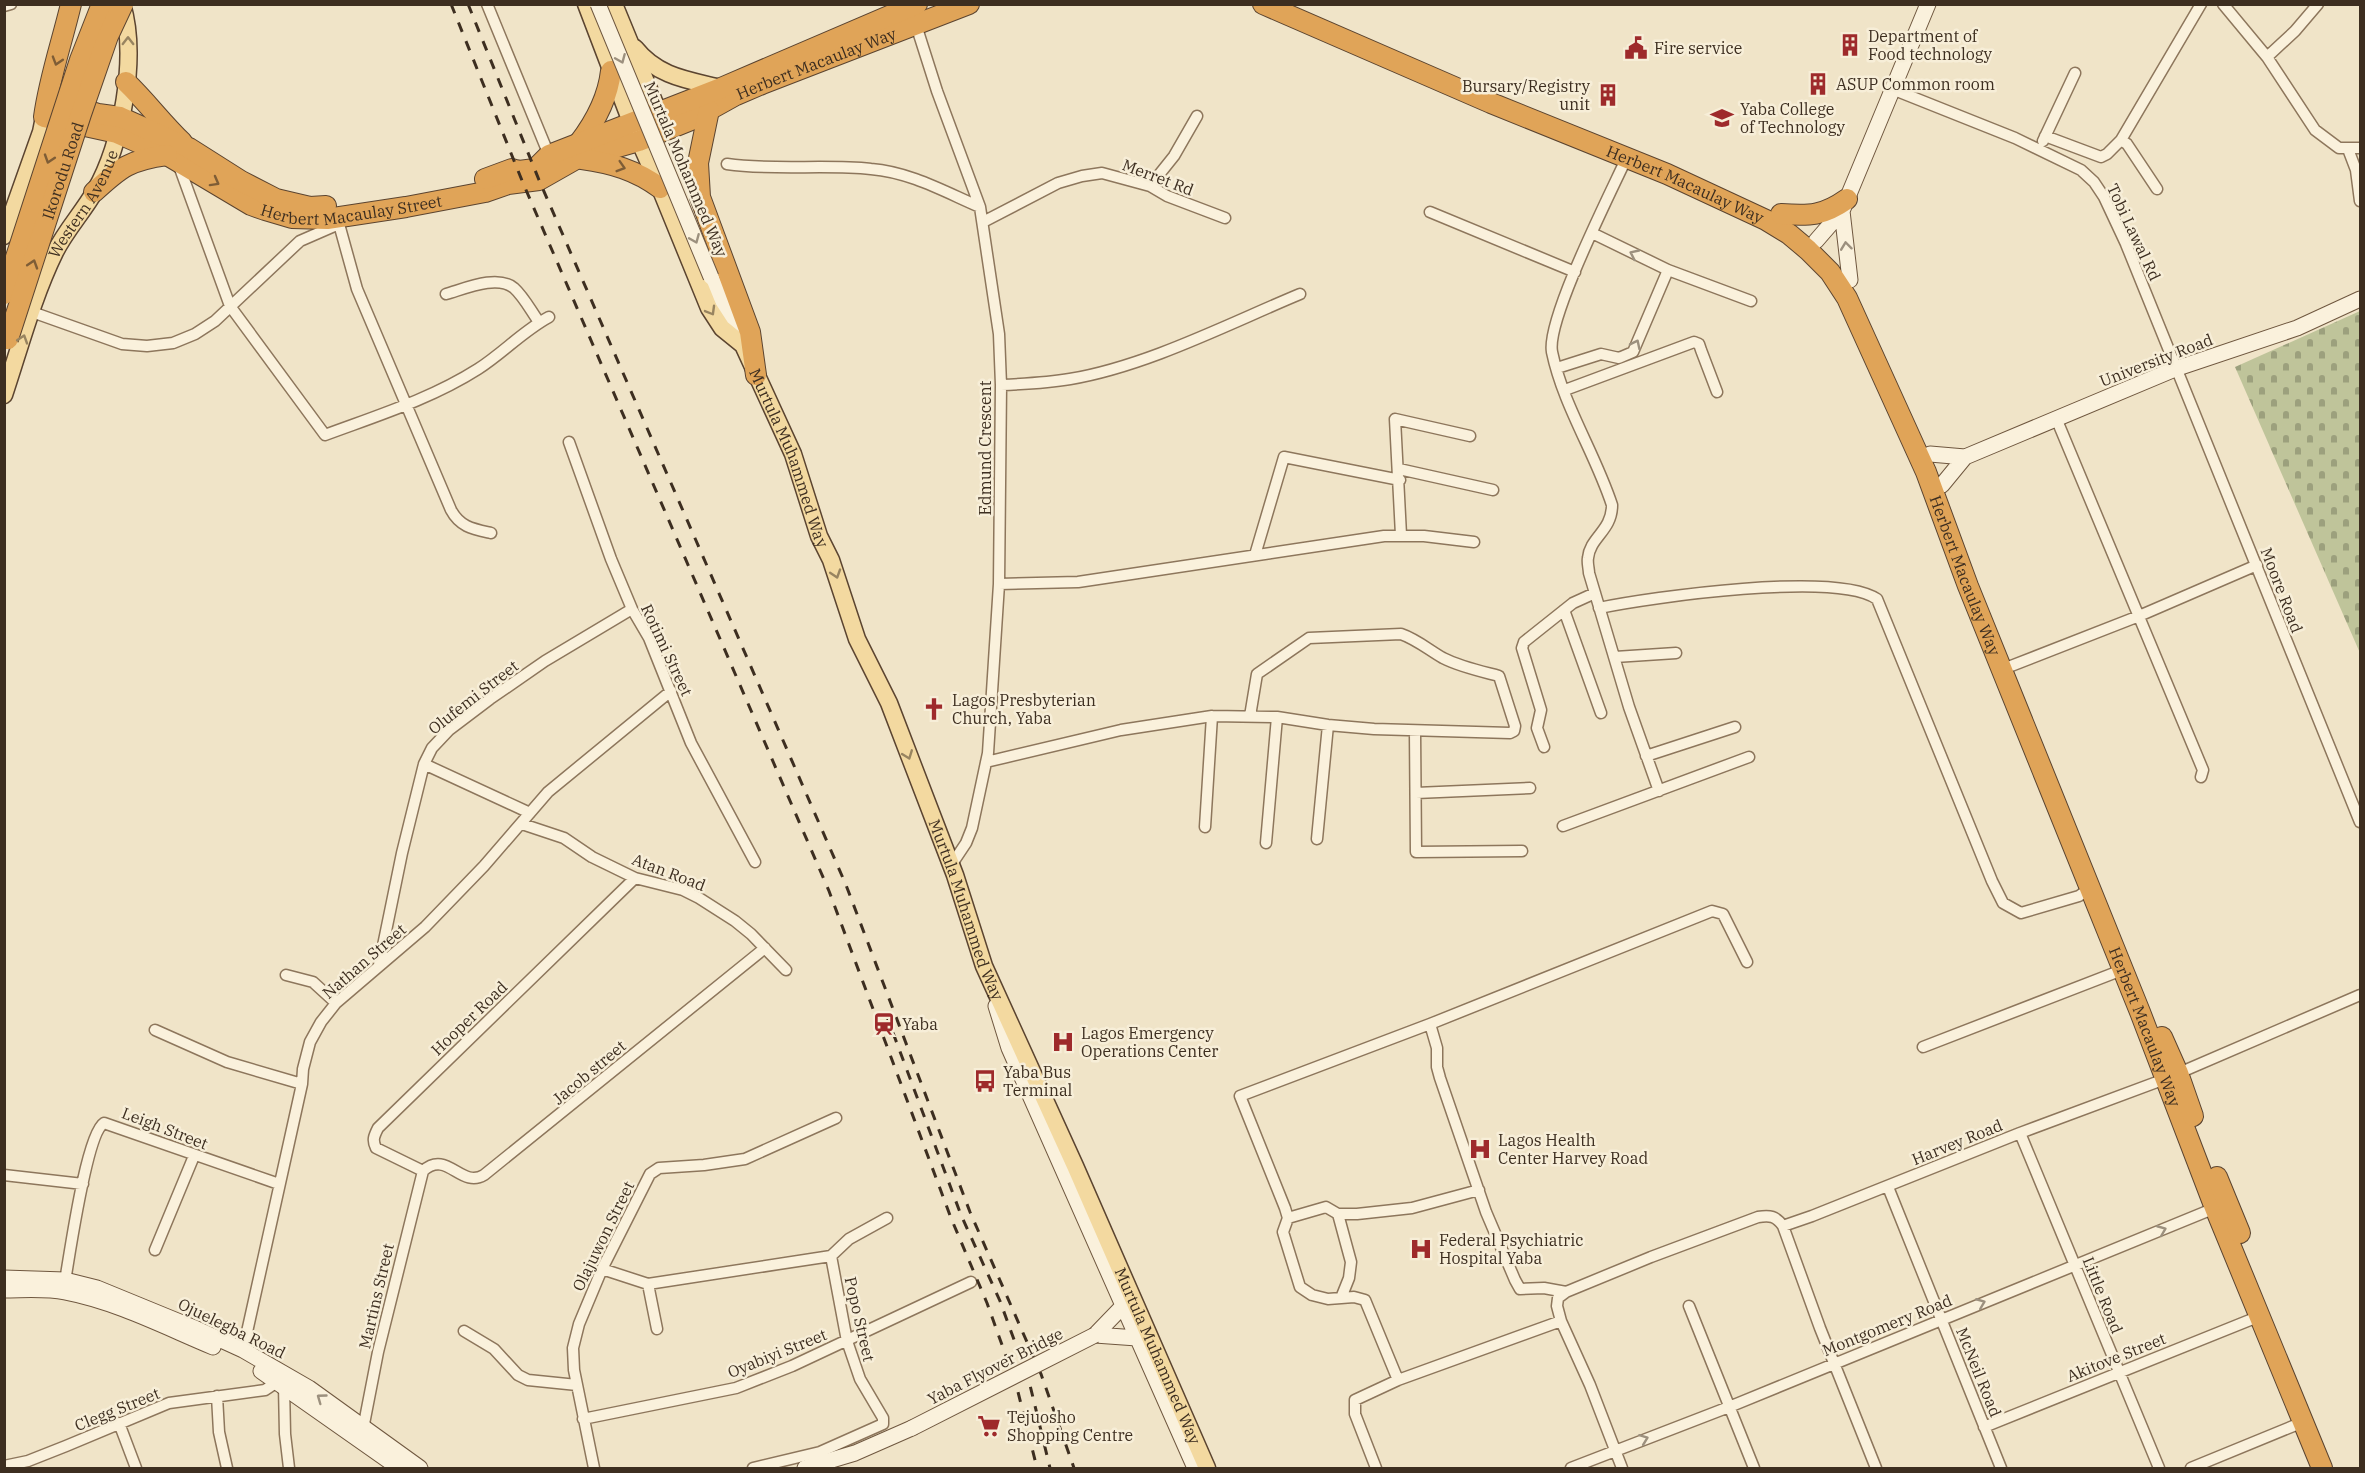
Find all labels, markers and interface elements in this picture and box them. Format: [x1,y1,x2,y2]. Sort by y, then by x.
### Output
street label: Herbert Macaulay Way [733,23,899,104]
place label: Department of Food technology [1868,26,1993,64]
building icon: Department of Food technology [1837,32,1863,58]
public building icon: Fire service [1623,35,1649,61]
one-way arrow [122,36,134,45]
place label: Fire service [1654,38,1742,58]
one-way arrow [613,52,625,63]
one-way arrow [52,55,64,66]
building icon: ASUP Common room [1805,71,1831,97]
place label: ASUP Common room [1836,74,1995,94]
place label: Bursary/Registry unit [1462,76,1590,114]
street label: Murtala Mohammed Way [640,78,732,260]
building icon: Bursary/Registry unit [1595,82,1621,108]
place label: Yaba College of Technology [1740,99,1846,137]
school or university icon: Yaba College of Technology [1709,105,1735,131]
street label: Ikorodu Road [37,119,88,222]
street label: Herbert Macaulay Way [1604,141,1767,228]
street label: Western Avenue [44,147,122,261]
one-way arrow [43,153,56,164]
street label: Merret Rd [1119,154,1197,200]
one-way arrow [615,160,626,172]
one-way arrow [209,175,219,186]
street label: Tobi Lawal Rd [2103,180,2165,284]
street label: Herbert Macaulay Street [258,190,444,229]
one-way arrow [688,232,700,243]
one-way arrow [1840,241,1853,250]
one-way arrow [1630,250,1641,262]
one-way arrow [25,259,38,270]
one-way arrow [704,305,716,315]
street label: University Road [2096,329,2216,391]
one-way arrow [16,334,28,345]
one-way arrow [1628,339,1640,350]
street label: Murtula Muhammed Way [745,365,833,551]
street label: Edmund Crescent [975,380,995,515]
street label: Herbert Macaulay Way [1925,492,2005,659]
street label: Moore Road [2257,545,2308,636]
one-way arrow [828,568,841,579]
street label: Rotimi Street [637,601,697,699]
street label: Olufemi Street [424,655,522,738]
place label: Lagos Presbyterian Church, Yaba [952,690,1096,728]
church icon: Lagos Presbyterian Church, Yaba [921,696,947,722]
one-way arrow [901,749,914,759]
street label: Murtula Muhammed Way [925,816,1008,1004]
street label: Atan Road [629,849,709,895]
street label: Nathan Street [318,919,410,1003]
street label: Herbert Macaulay Way [2105,944,2185,1110]
street label: Hooper Road [427,976,511,1059]
station icon: Yaba [871,1011,897,1037]
place label: Yaba [902,1014,938,1034]
place label: Lagos Emergency Operations Center [1081,1023,1218,1061]
hospital icon: Lagos Emergency Operations Center [1050,1029,1076,1055]
street label: Jacob street [548,1035,630,1108]
place label: Yaba Bus Terminal [1003,1062,1073,1100]
bus stop icon: Yaba Bus Terminal [972,1068,998,1094]
street label: Leigh Street [119,1102,211,1154]
street label: Harvey Road [1909,1115,2006,1169]
place label: Lagos Health Center Harvey Road [1498,1130,1649,1168]
hospital icon: Lagos Health Center Harvey Road [1467,1136,1493,1162]
street label: Olajuwon Street [568,1177,638,1294]
one-way arrow [2155,1225,2166,1237]
place label: Federal Psychiatric Hospital Yaba [1439,1230,1583,1268]
hospital icon: Federal Psychiatric Hospital Yaba [1408,1236,1434,1262]
street label: Martins Street [354,1241,398,1351]
street label: Little Road [2079,1254,2128,1337]
street label: Murtula Muhammed Way [1111,1264,1206,1448]
street label: Popo Street [841,1275,880,1364]
street label: Montgomery Road [1819,1290,1955,1360]
street label: Ojuelegba Road [175,1293,289,1363]
one-way arrow [1975,1298,1986,1310]
street label: Yaba Flyover Bridge [924,1323,1066,1409]
street label: Oyabiyi Street [724,1324,830,1382]
street label: McNeil Road [1952,1324,2006,1420]
street label: Akitove Street [2063,1328,2169,1386]
street label: Clegg Street [72,1383,163,1435]
one-way arrow [317,1394,328,1405]
place label: Tejuosho Shopping Centre [1007,1407,1133,1445]
supermarket icon: Tejuosho Shopping Centre [976,1413,1002,1439]
one-way arrow [1638,1434,1649,1446]

